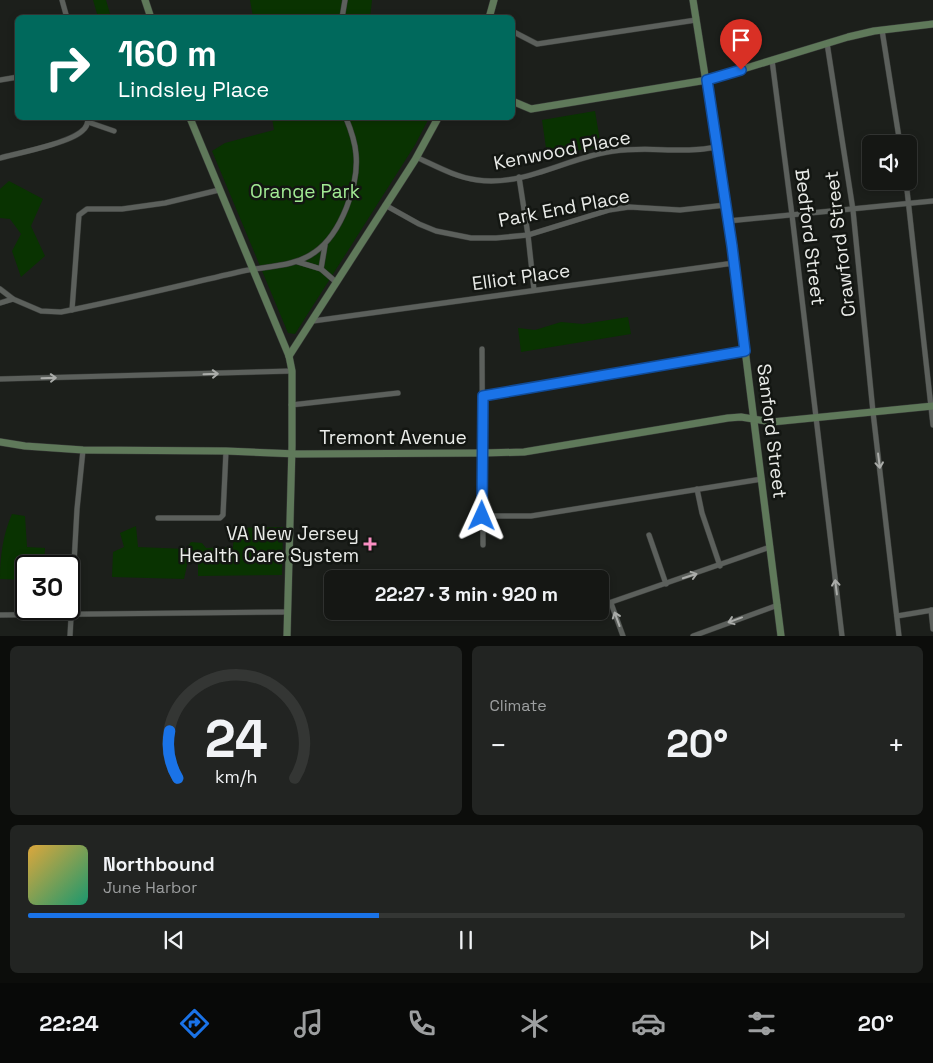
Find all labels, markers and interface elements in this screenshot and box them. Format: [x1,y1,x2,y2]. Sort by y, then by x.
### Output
pin [720,19,762,70]
icon: arrive [727,26,755,54]
text: 160 m [118,32,217,76]
icon: right [35,35,100,100]
text: Lindsley Place [118,75,269,103]
street label: Kenwood Place [491,124,633,176]
map controls [862,135,917,190]
button: sound [862,135,917,190]
street label: Bedford Street [789,167,831,307]
street label: Crawford Street [819,170,861,318]
park label: Orange Park [250,179,360,204]
street label: Park End Place [496,183,632,233]
street label: Elliot Place [470,258,572,296]
street label: Sanford Street [751,362,793,500]
one-way arrow [203,369,219,378]
one-way arrow [40,373,56,383]
street label: Tremont Avenue [319,425,467,450]
one-way arrow [874,452,884,468]
position arrow [455,489,507,541]
place label: VA New Jersey Health Care System [179,521,359,568]
marker: VA New Jersey Health Care System [363,537,377,551]
speed limit sign: 30 [15,555,80,620]
one-way arrow [682,570,698,580]
one-way arrow [831,579,841,595]
text: 22:27 · 3 min · 920 m [375,582,558,607]
one-way arrow [612,612,621,627]
one-way arrow [728,616,743,625]
text: Climate [490,695,547,716]
text: 24 [204,706,267,772]
text: 20° [666,720,728,768]
text: − [490,727,507,763]
text: + [888,727,905,763]
text: km/h [214,765,257,788]
text: Northbound [103,852,215,877]
text: June Harbor [103,877,197,898]
icon: previous [160,926,188,954]
icon: pause [452,926,480,954]
icon: next [745,926,773,954]
icon: directions [177,1006,212,1041]
icon: music [291,1006,326,1041]
icon: phone [404,1006,439,1041]
icon: climate [517,1006,552,1041]
icon: car [631,1006,666,1041]
icon: filters [744,1006,779,1041]
text: 22:24 [39,1009,99,1037]
text: 20° [858,1009,894,1037]

